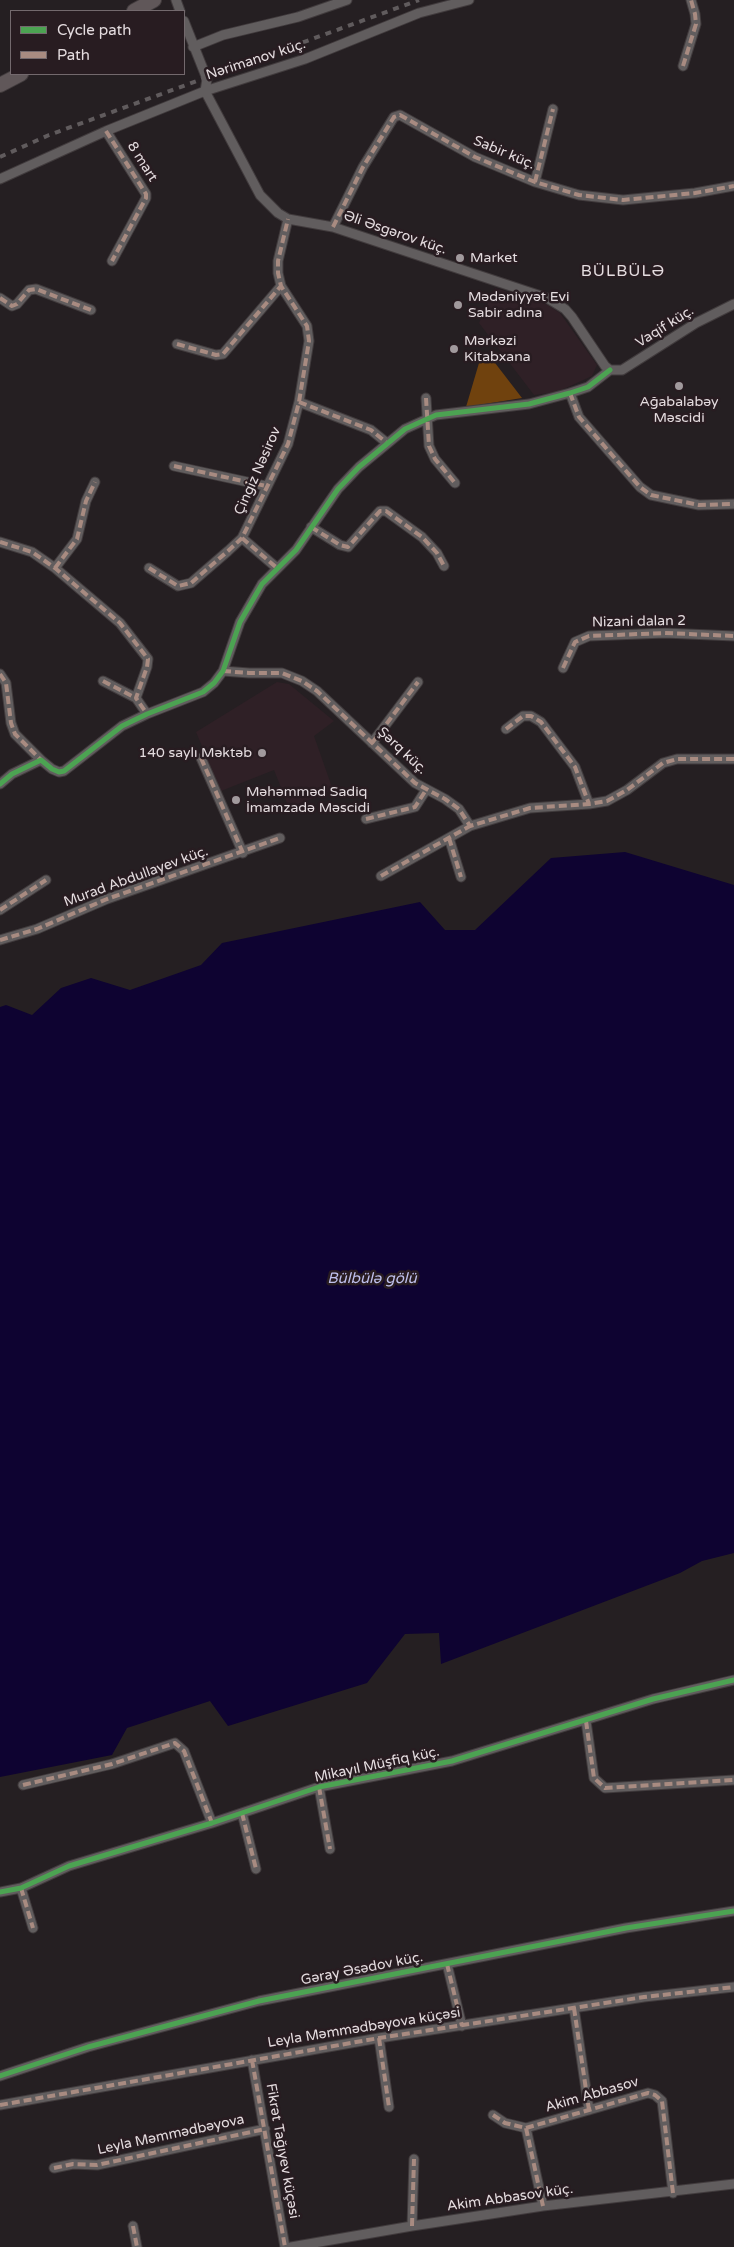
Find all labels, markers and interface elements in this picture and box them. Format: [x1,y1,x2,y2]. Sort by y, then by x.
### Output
legend [10,10,185,75]
text: Cycle path [57,21,131,39]
street label: Nərimanov küç. [204,36,308,84]
text: Path [57,46,90,64]
street label: Sabir küç. [471,133,537,173]
street label: 8 mart [123,139,161,185]
street label: Əli Əsgərov küç. [341,207,449,259]
place label: Market [470,250,518,266]
marker: Market [454,252,466,264]
district label: BÜLBÜLƏ [580,262,666,282]
place label: Mədəniyyət Evi Sabir adına [468,289,569,322]
marker: Mədəniyyət Evi Sabir adına [452,299,464,311]
street label: Vaqif küç. [633,303,697,351]
place label: Mərkəzi Kitabxana [464,333,531,366]
marker: Mərkəzi Kitabxana [448,343,460,355]
marker: Ağabalabəy Məscidi [673,380,685,392]
place label: Ağabalabəy Məscidi [639,394,719,427]
street label: Çingiz Nəsirov [231,424,285,518]
street label: Nizani dalan 2 [592,613,686,631]
street label: Şərq küç. [374,724,430,778]
place label: 140 saylı Məktəb [139,745,252,761]
marker: 140 saylı Məktəb [256,747,268,759]
place label: Məhəmməd Sadiq İmamzadə Məscidi [246,784,370,816]
marker: Məhəmməd Sadiq İmamzadə Məscidi [230,794,242,806]
street label: Murad Abdullayev küç. [62,843,210,911]
water label: Bülbülə gölü [327,1270,417,1288]
street label: Mikayıl Müşfiq küç. [313,1744,441,1786]
street label: Gəray Əsədov küç. [300,1949,424,1989]
street label: Leyla Məmmədbəyova küçəsi [266,2004,462,2052]
street label: Akim Abbasov [543,2074,641,2116]
street label: Fikrət Tağıyev küçəsi [262,2082,302,2220]
street label: Leyla Məmmədbəyova [96,2111,246,2159]
street label: Akim Abbasov küç. [446,2181,574,2215]

